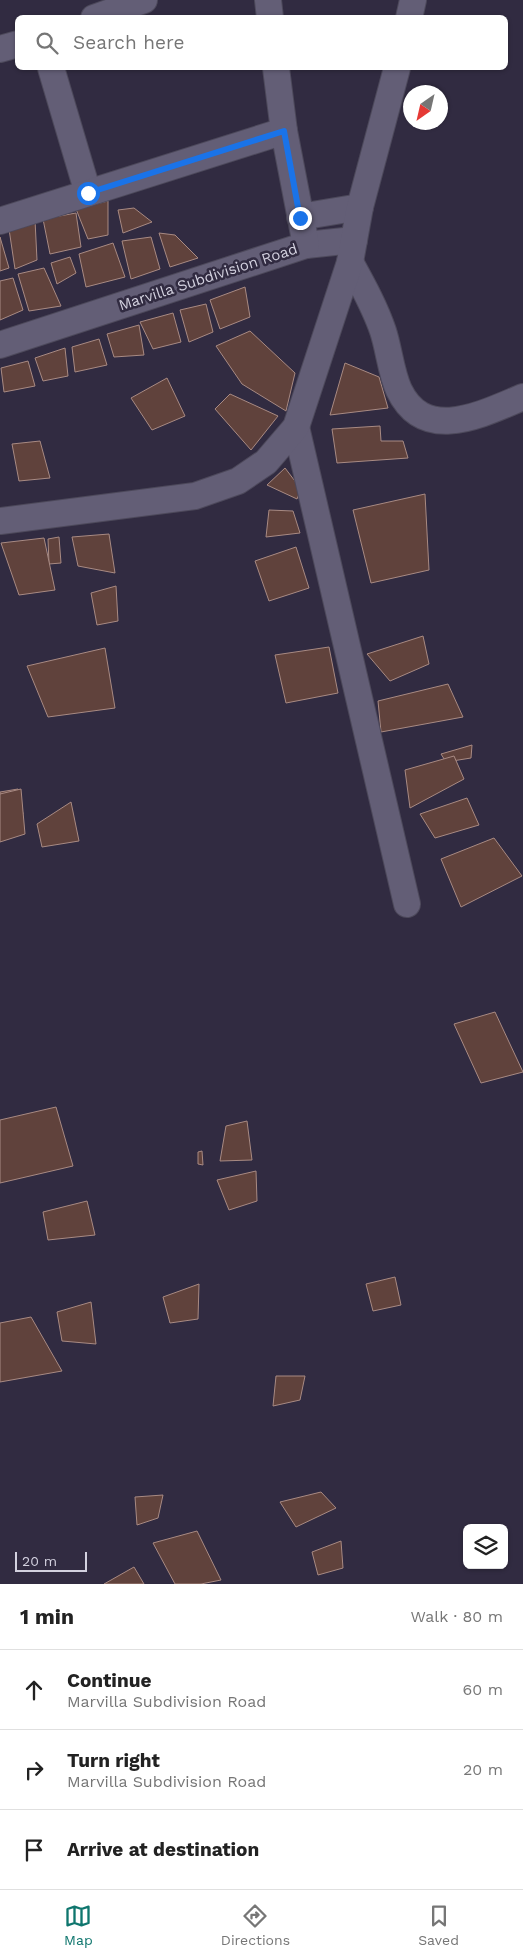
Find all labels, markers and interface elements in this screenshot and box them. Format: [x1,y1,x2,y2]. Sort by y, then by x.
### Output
search box [15,15,508,70]
icon: search [33,29,61,57]
text: Search here [73,31,184,54]
north arrow [403,85,448,130]
route start [77,182,100,205]
route end [289,207,312,230]
street label: Marvilla Subdivision Road [116,240,300,314]
map controls [463,1524,508,1569]
button: layers [463,1524,508,1569]
scale bar [15,1549,88,1572]
text: 20 m [22,1553,57,1569]
text: 1 min [20,1604,74,1629]
text: Walk · 80 m [411,1607,503,1626]
text: Continue [67,1669,151,1692]
icon: ahead [20,1676,48,1704]
text: 60 m [463,1680,503,1699]
text: Marvilla Subdivision Road [67,1692,266,1711]
text: Turn right [67,1749,160,1772]
icon: right [20,1756,48,1784]
text: 20 m [463,1760,503,1779]
text: Marvilla Subdivision Road [67,1772,266,1791]
icon: arrive [20,1836,48,1864]
text: Arrive at destination [67,1838,259,1861]
tab: Map [64,1902,93,1948]
tab: Directions [221,1902,290,1948]
tab: Saved [418,1902,459,1948]

